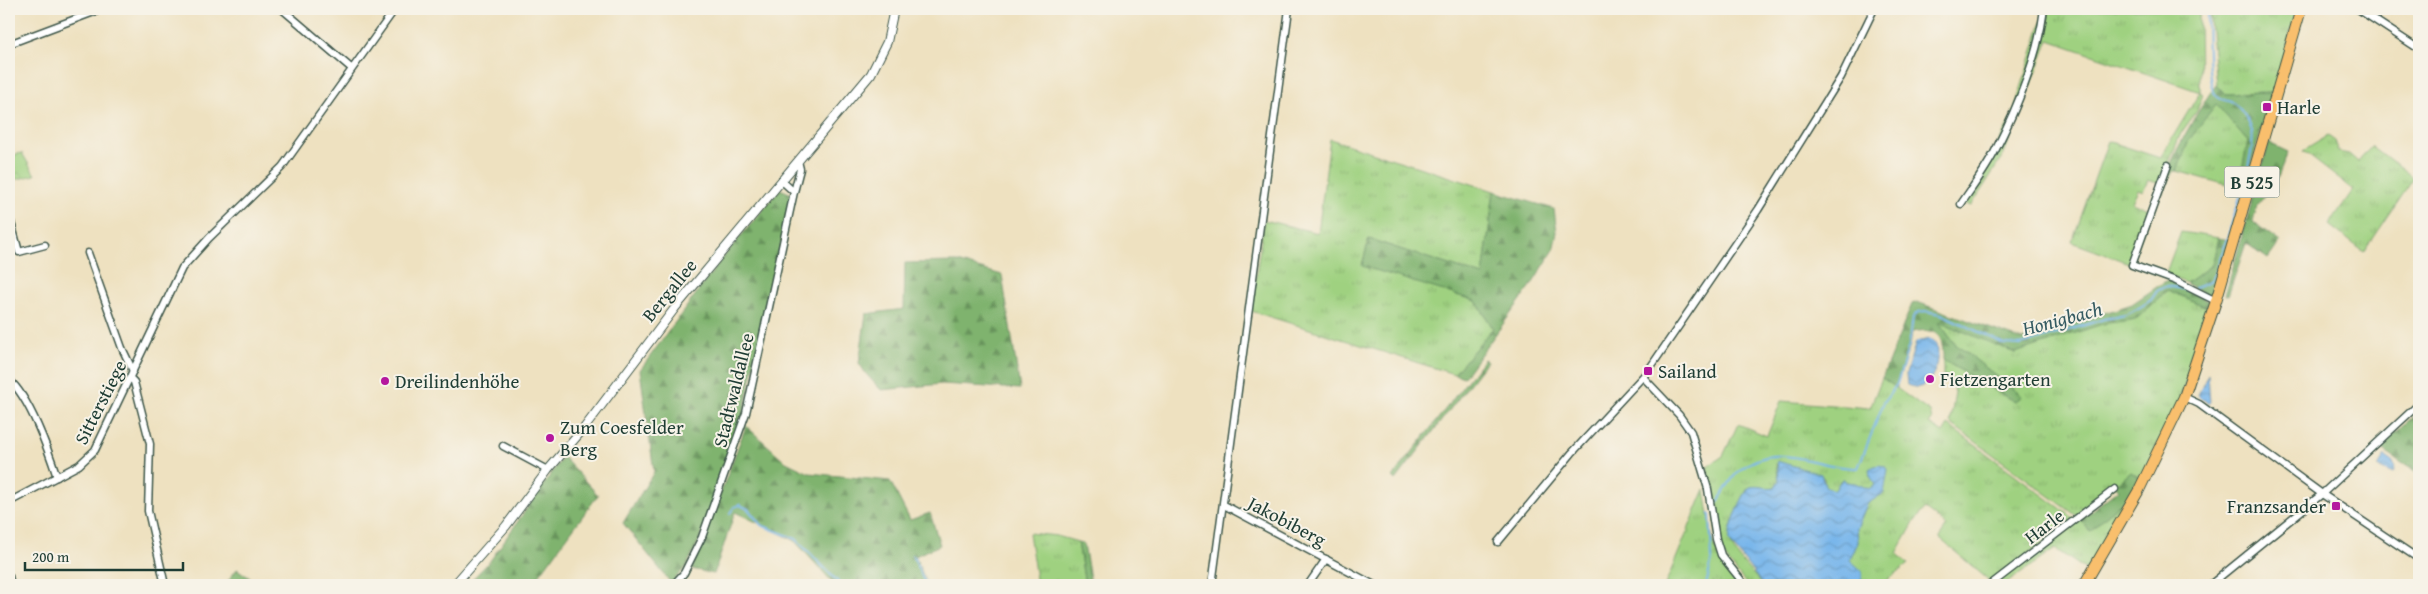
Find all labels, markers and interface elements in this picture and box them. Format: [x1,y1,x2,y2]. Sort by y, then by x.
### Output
place label: Harle [2277,93,2321,121]
marker: Harle [2261,101,2273,113]
road number: B 525 [2224,166,2280,198]
street label: Bergallee [635,252,703,328]
water label: Honigbach [2018,293,2105,343]
street label: Stadtwaldallee [705,330,761,450]
street label: Sitterstiege [67,355,133,449]
place label: Sailand [1658,357,1718,385]
marker: Sailand [1642,365,1654,377]
place label: Fietzengarten [1940,365,2051,393]
place label: Dreilindenhöhe [395,367,519,395]
marker: Fietzengarten [1924,373,1936,385]
marker: Dreilindenhöhe [379,375,391,387]
place label: Zum Coesfelder Berg [560,413,684,463]
marker: Zum Coesfelder Berg [544,432,556,444]
street label: Jakobiberg [1241,488,1332,554]
place label: Franzsander [2227,492,2326,520]
marker: Franzsander [2330,500,2342,512]
street label: Harle [2018,502,2070,550]
scale bar [25,539,182,571]
text: 200 m [32,546,70,567]

